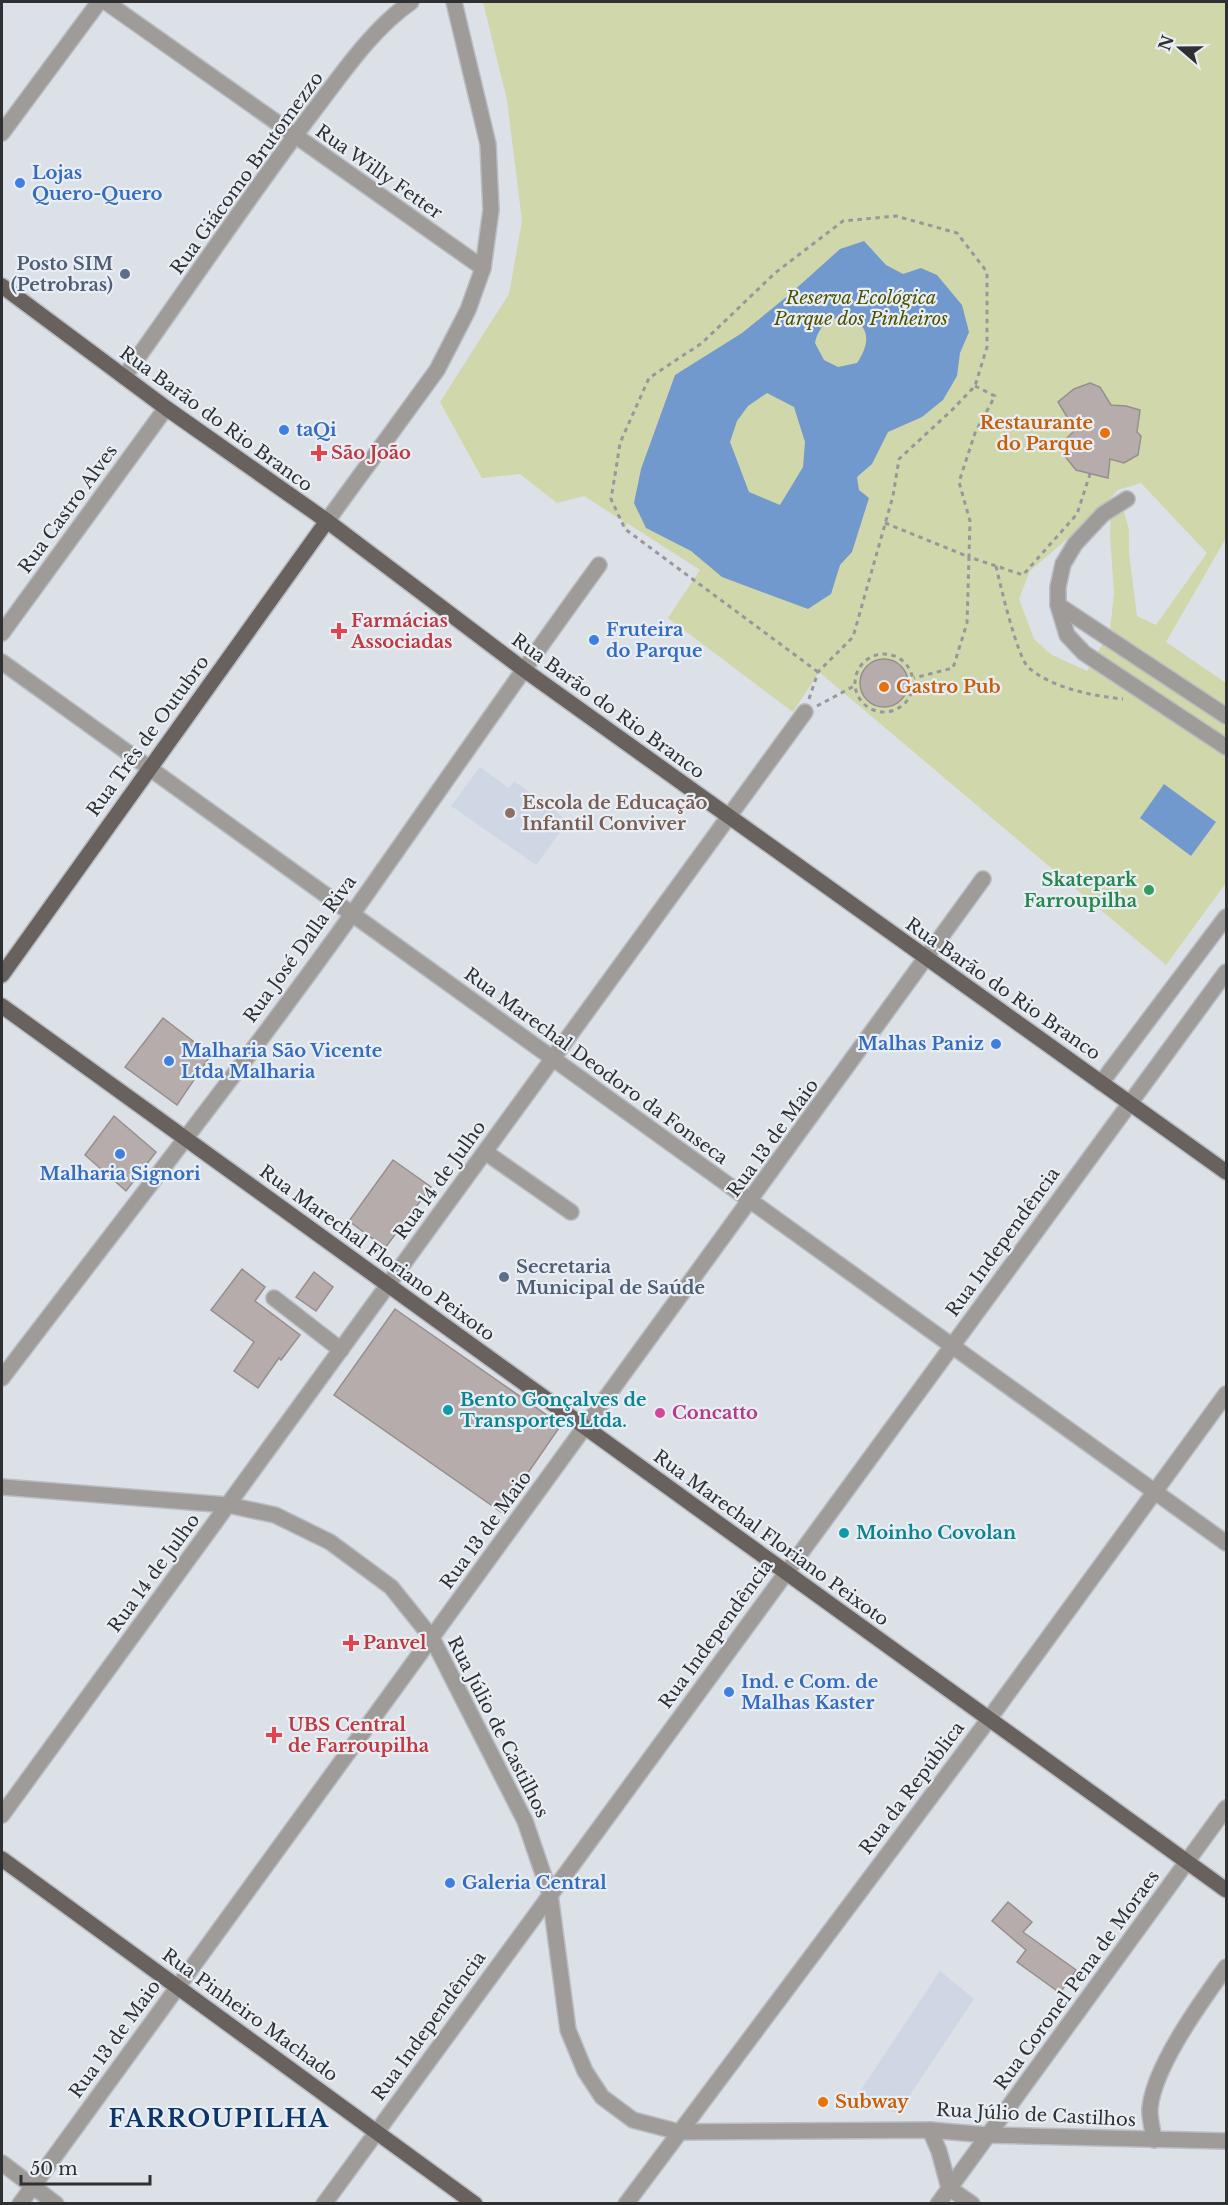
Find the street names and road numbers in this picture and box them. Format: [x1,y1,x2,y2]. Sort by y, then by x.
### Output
street label: Rua Giácomo Brutomezzo [166,67,328,279]
street label: Rua Willy Fetter [311,120,447,224]
street label: Rua Barão do Rio Branco [115,342,317,496]
street label: Rua Castro Alves [14,440,122,578]
street label: Rua Barão do Rio Branco [507,629,709,783]
street label: Rua Três de Outubro [82,651,214,821]
street label: Rua José Dalla Riva [239,871,361,1027]
street label: Rua Barão do Rio Branco [901,913,1105,1065]
street label: Rua Marechal Deodoro da Fonseca [460,963,732,1169]
street label: Rua 13 de Maio [723,1075,823,1201]
street label: Rua 14 de Julho [390,1116,490,1244]
street label: Rua Marechal Floriano Peixoto [255,1160,499,1346]
street label: Rua Independência [941,1163,1065,1321]
street label: Rua Marechal Floriano Peixoto [649,1445,893,1631]
street label: Rua 13 de Maio [436,1467,536,1593]
street label: Rua 14 de Julho [104,1509,204,1637]
street label: Rua Independência [654,1555,778,1713]
street label: Rua Júlio de Castilhos [443,1633,553,1821]
street label: Rua da República [855,1717,969,1859]
street label: Rua Coronel Pena de Moraes [990,1866,1164,2094]
street label: Rua Pinheiro Machado [158,1944,342,2086]
street label: Rua Independência [367,1947,491,2105]
street label: Rua 13 de Maio [65,1976,165,2102]
street label: Rua Júlio de Castilhos [935,2099,1137,2131]

